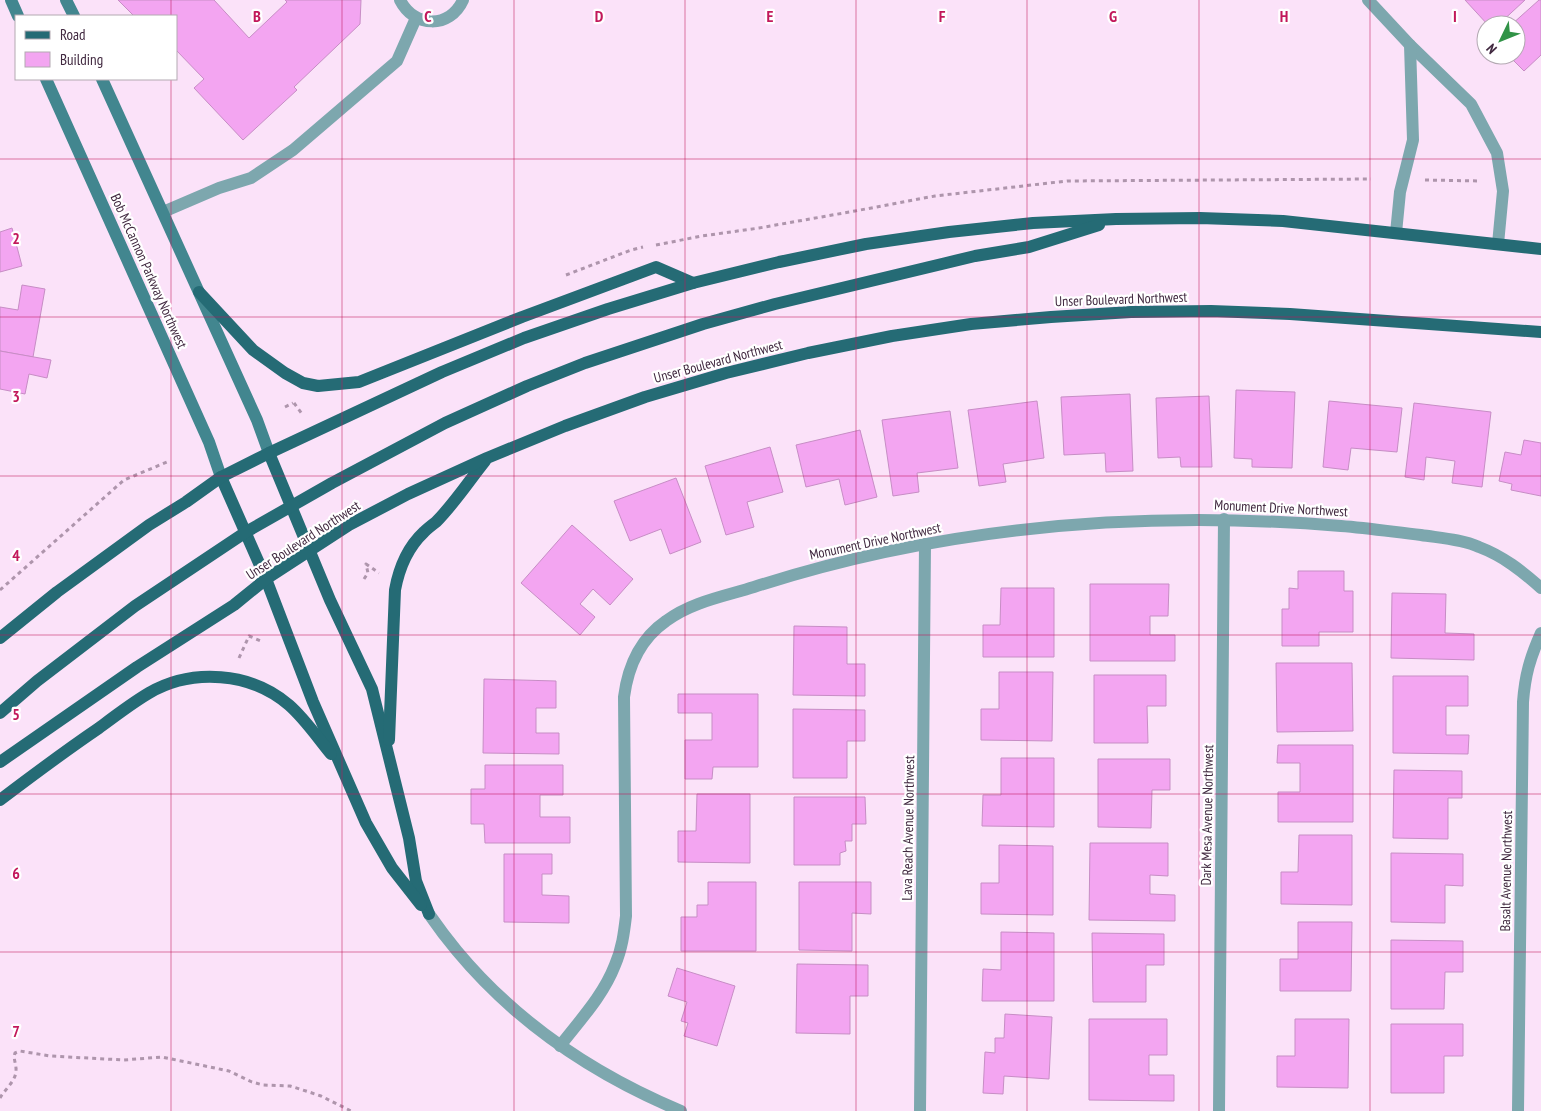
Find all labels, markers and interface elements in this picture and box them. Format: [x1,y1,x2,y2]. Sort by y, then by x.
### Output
text: B [253,6,261,26]
text: C [424,6,432,26]
text: D [595,6,604,26]
text: E [767,6,774,26]
text: F [939,6,946,26]
text: G [1109,6,1117,26]
text: H [1280,6,1288,26]
text: I [1453,6,1457,26]
legend [15,15,178,80]
north arrow [1476,15,1526,65]
text: Road [60,25,86,44]
text: N [1482,40,1501,58]
text: Building [60,50,103,69]
street label: Bob McCannon Parkway Northwest [107,191,191,351]
text: 2 [12,228,20,248]
street label: Unser Boulevard Northwest [1054,288,1188,310]
street label: Unser Boulevard Northwest [652,335,784,387]
text: 3 [12,386,20,406]
street label: Unser Boulevard Northwest [243,496,364,584]
street label: Monument Drive Northwest [1214,496,1348,520]
street label: Monument Drive Northwest [808,518,942,564]
text: 4 [12,545,20,565]
text: 5 [12,704,20,724]
street label: Dark Mesa Avenue Northwest [1197,744,1217,886]
street label: Lava Reach Avenue Northwest [898,755,918,901]
street label: Basalt Avenue Northwest [1496,810,1516,932]
text: 6 [12,863,20,883]
text: 7 [12,1021,20,1041]

